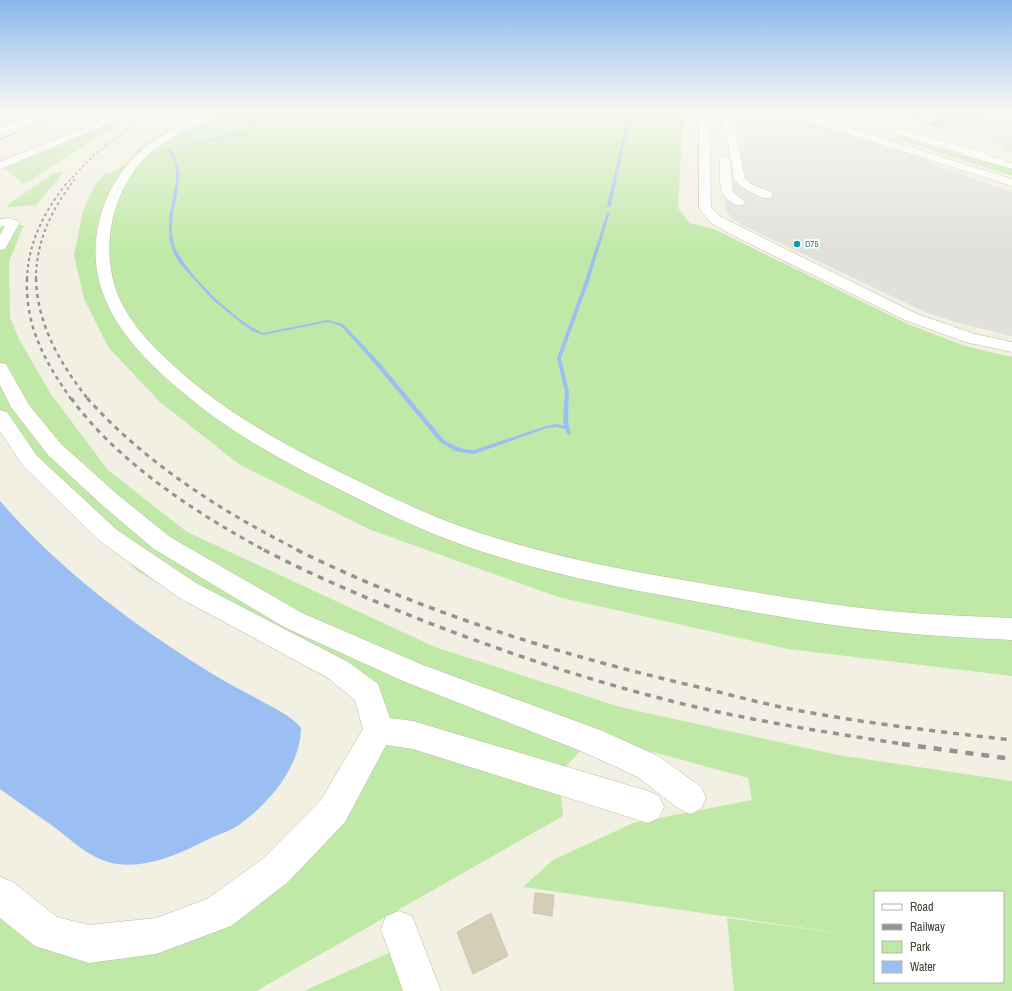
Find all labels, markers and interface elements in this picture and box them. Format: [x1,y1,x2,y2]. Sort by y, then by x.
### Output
place label: D75 [805,238,819,250]
marker: D75 [792,239,802,249]
legend [874,891,1004,983]
text: Road [910,899,934,915]
text: Railway [910,919,945,935]
text: Park [910,939,930,955]
text: Water [910,959,937,975]

